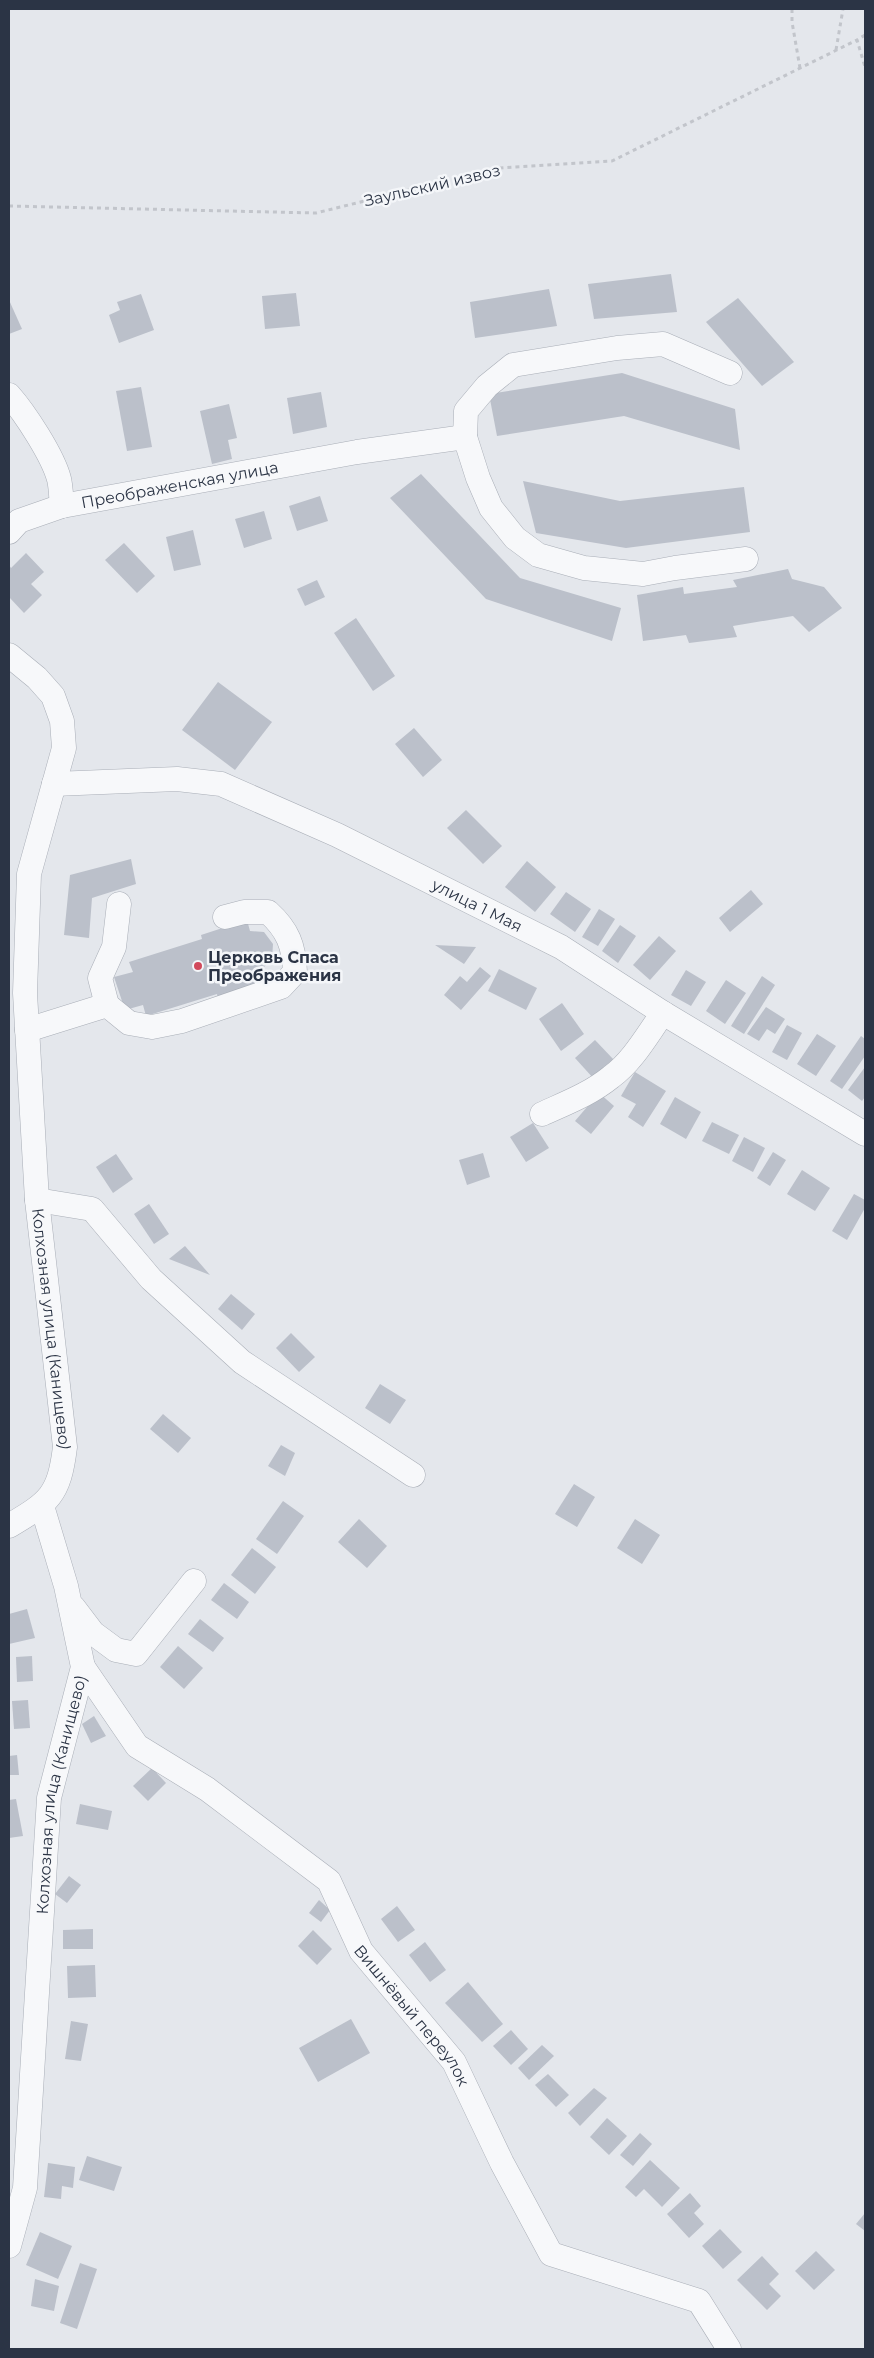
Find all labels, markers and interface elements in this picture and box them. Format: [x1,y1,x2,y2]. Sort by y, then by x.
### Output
street label: Заульский извоз [362,161,502,210]
street label: Преображенская улица [80,458,280,512]
street label: улица 1 Мая [428,875,525,936]
place label: Церковь Спаса Преображения [208,948,341,985]
marker: Церковь Спаса Преображения [192,960,204,972]
street label: Колхозная улица (Канищево) [28,1207,74,1451]
street label: Колхозная улица (Канищево) [33,1673,91,1915]
street label: Вишнёвый переулок [350,1941,473,2090]

